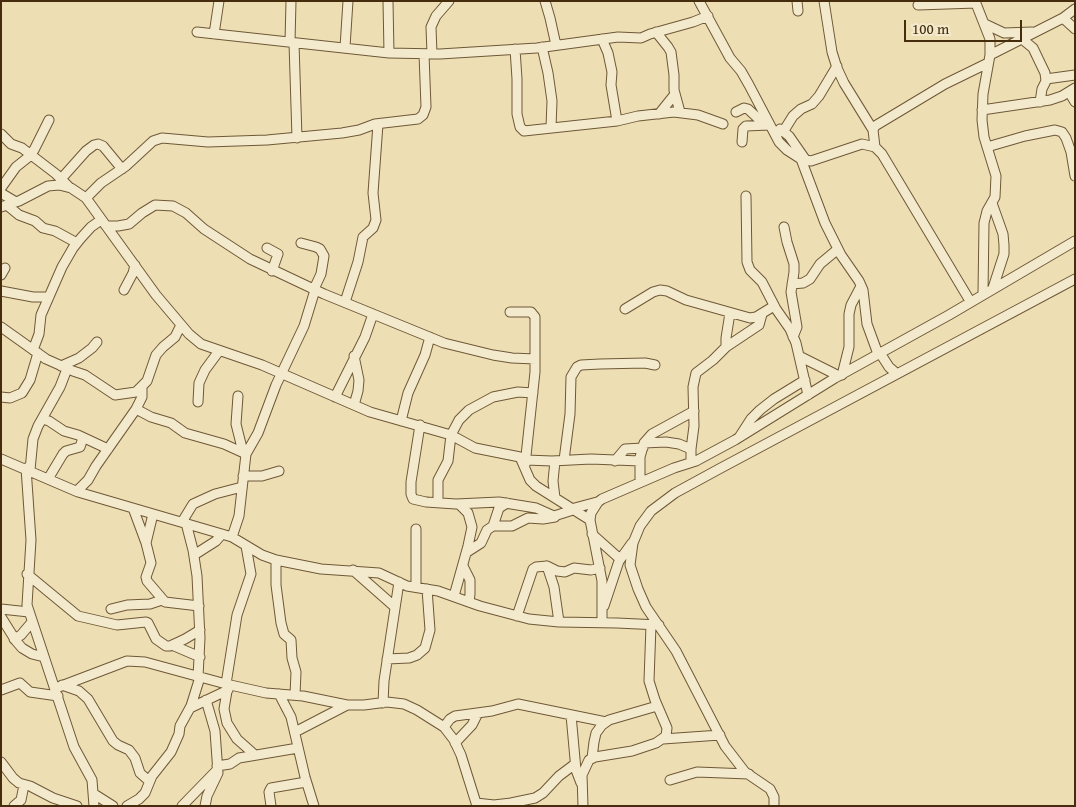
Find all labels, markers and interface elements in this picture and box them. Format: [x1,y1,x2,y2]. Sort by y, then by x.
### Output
scale bar [906,10,1024,42]
text: 100 m [912,18,949,39]

